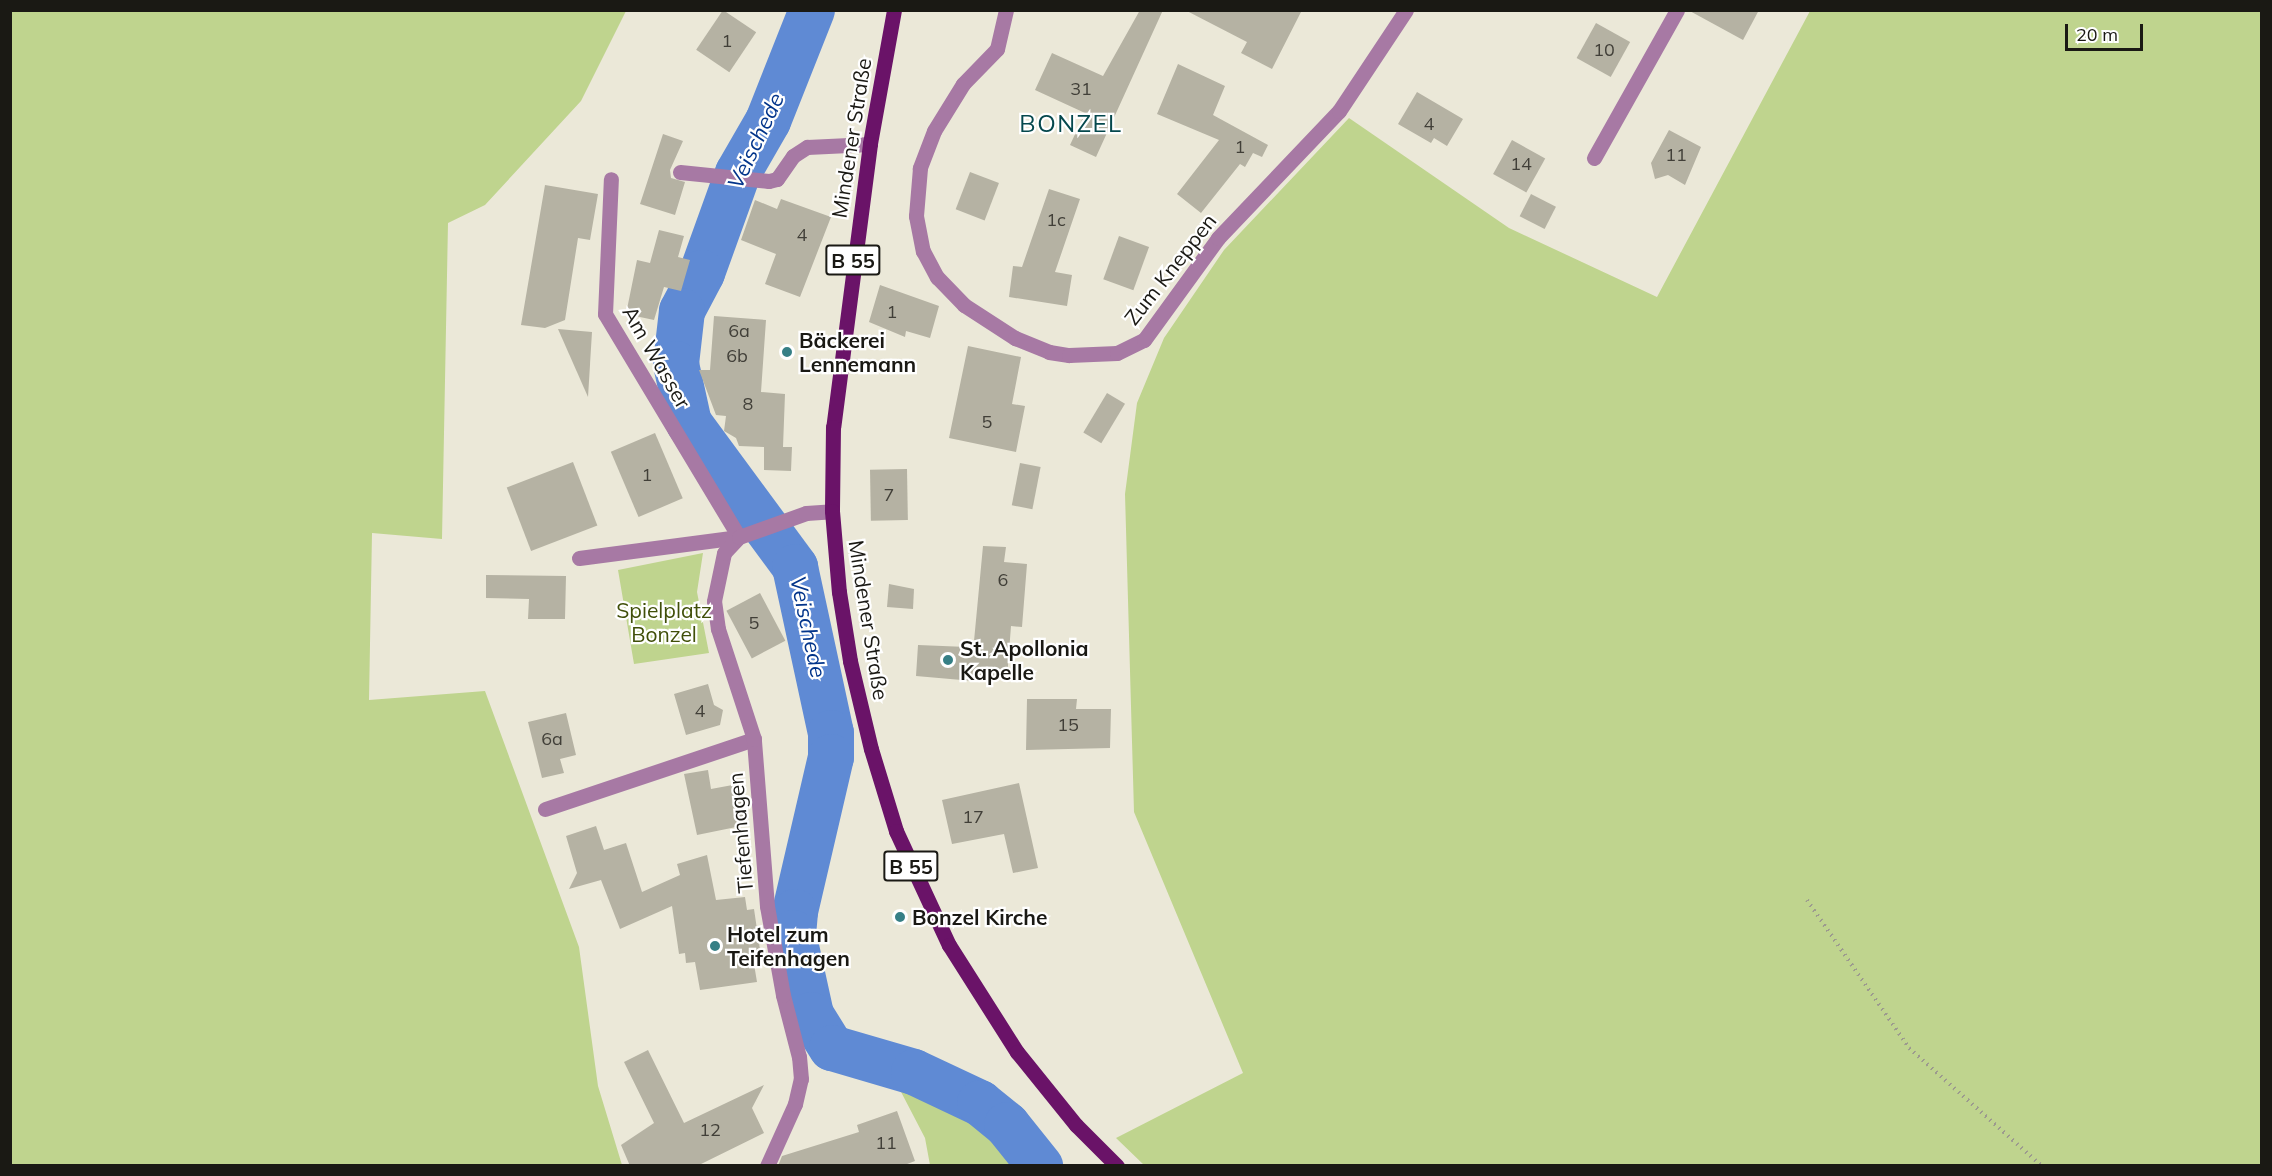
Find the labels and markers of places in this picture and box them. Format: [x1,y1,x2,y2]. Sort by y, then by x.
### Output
place label: Bäckerei Lennemann [799,327,916,377]
marker: Bäckerei Lennemann [780,345,794,359]
place label: St. Apollonia Kapelle [960,635,1088,685]
marker: St. Apollonia Kapelle [941,653,955,667]
place label: Bonzel Kirche [912,904,1047,930]
marker: Bonzel Kirche [893,910,907,924]
place label: Hotel zum Teifenhagen [727,921,850,971]
marker: Hotel zum Teifenhagen [708,939,722,953]

